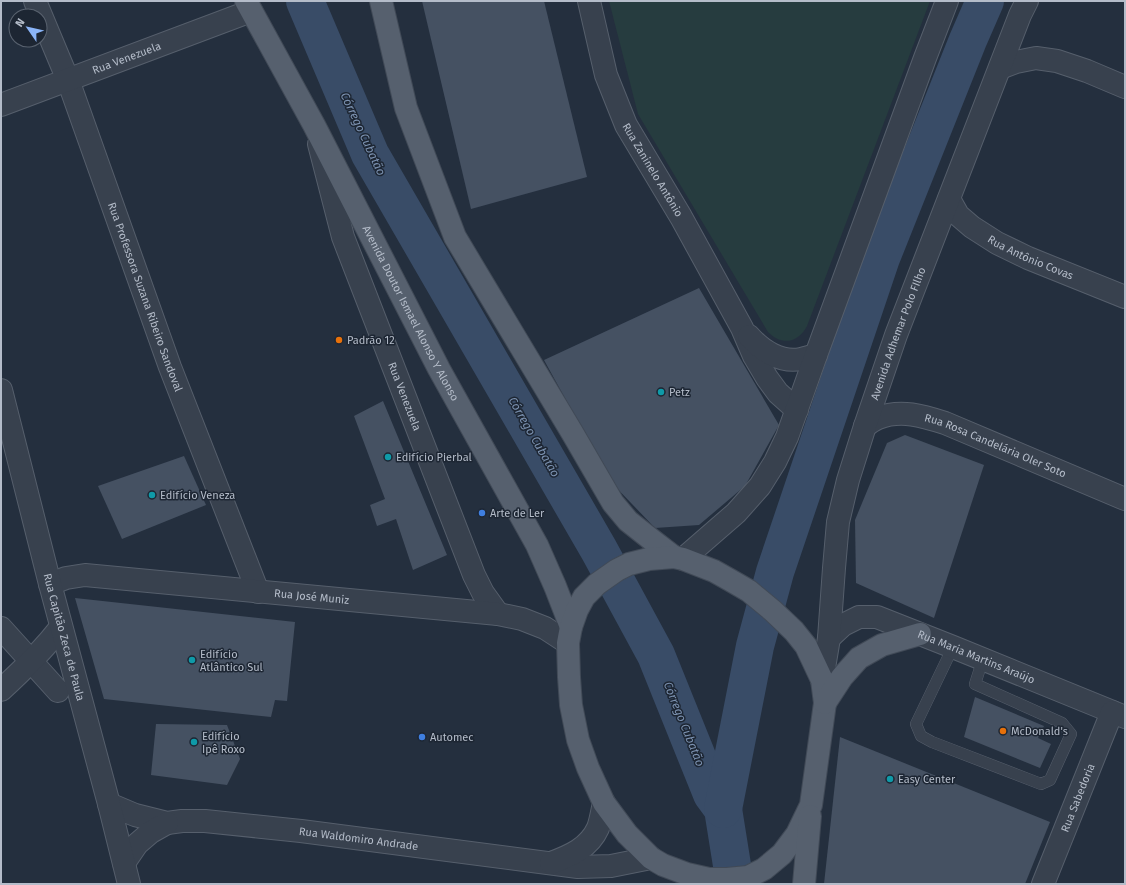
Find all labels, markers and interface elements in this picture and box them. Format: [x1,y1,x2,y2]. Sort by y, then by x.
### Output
north arrow [8,8,48,48]
text: N [13,16,28,29]
street label: Rua Venezuela [90,39,163,77]
water label: Córrego Cubatão [338,90,388,178]
street label: Rua Zaninelo Antônio [619,121,685,219]
street label: Rua Professora Suzana Ribeiro Sandoval [105,201,185,394]
street label: Avenida Doutor Ismael Alonso Y Alonso [360,223,461,403]
street label: Rua Antônio Covas [985,233,1075,283]
street label: Avenida Adhemar Polo FIlho [868,265,929,402]
place label: Padrão 12 [347,334,395,347]
marker: Padrão 12 [334,335,344,345]
street label: Rua Venezuela [385,360,423,433]
place label: Petz [669,386,690,399]
marker: Petz [656,387,666,397]
water label: Córrego Cubatão [505,394,563,480]
street label: Rua Rosa Candelária Oler Soto [923,411,1068,480]
place label: Edifício Pierbal [396,451,472,464]
marker: Edifício Pierbal [383,452,393,462]
place label: Edifício Veneza [160,489,235,502]
marker: Edifício Veneza [147,490,157,500]
place label: Arte de Ler [490,507,545,520]
marker: Arte de Ler [477,508,487,518]
street label: Rua Capitão Zeca de Paula [41,572,87,702]
street label: Rua José Muniz [274,587,350,607]
street label: Rua Maria Martins Araújo [916,628,1037,687]
place label: Edifício Atlântico Sul [200,648,263,674]
marker: Edifício Atlântico Sul [187,655,197,665]
water label: Córrego Cubatão [661,680,707,769]
place label: McDonald's [1011,725,1068,738]
marker: McDonald's [998,726,1008,736]
place label: Edifício Ipê Roxo [202,730,245,756]
place label: Automec [430,731,474,744]
marker: Automec [417,732,427,742]
marker: Edifício Ipê Roxo [189,737,199,747]
street label: Rua Sabedoria [1058,762,1098,834]
place label: Easy Center [898,773,956,786]
marker: Easy Center [885,774,895,784]
street label: Rua Waldomiro Andrade [298,825,419,853]

